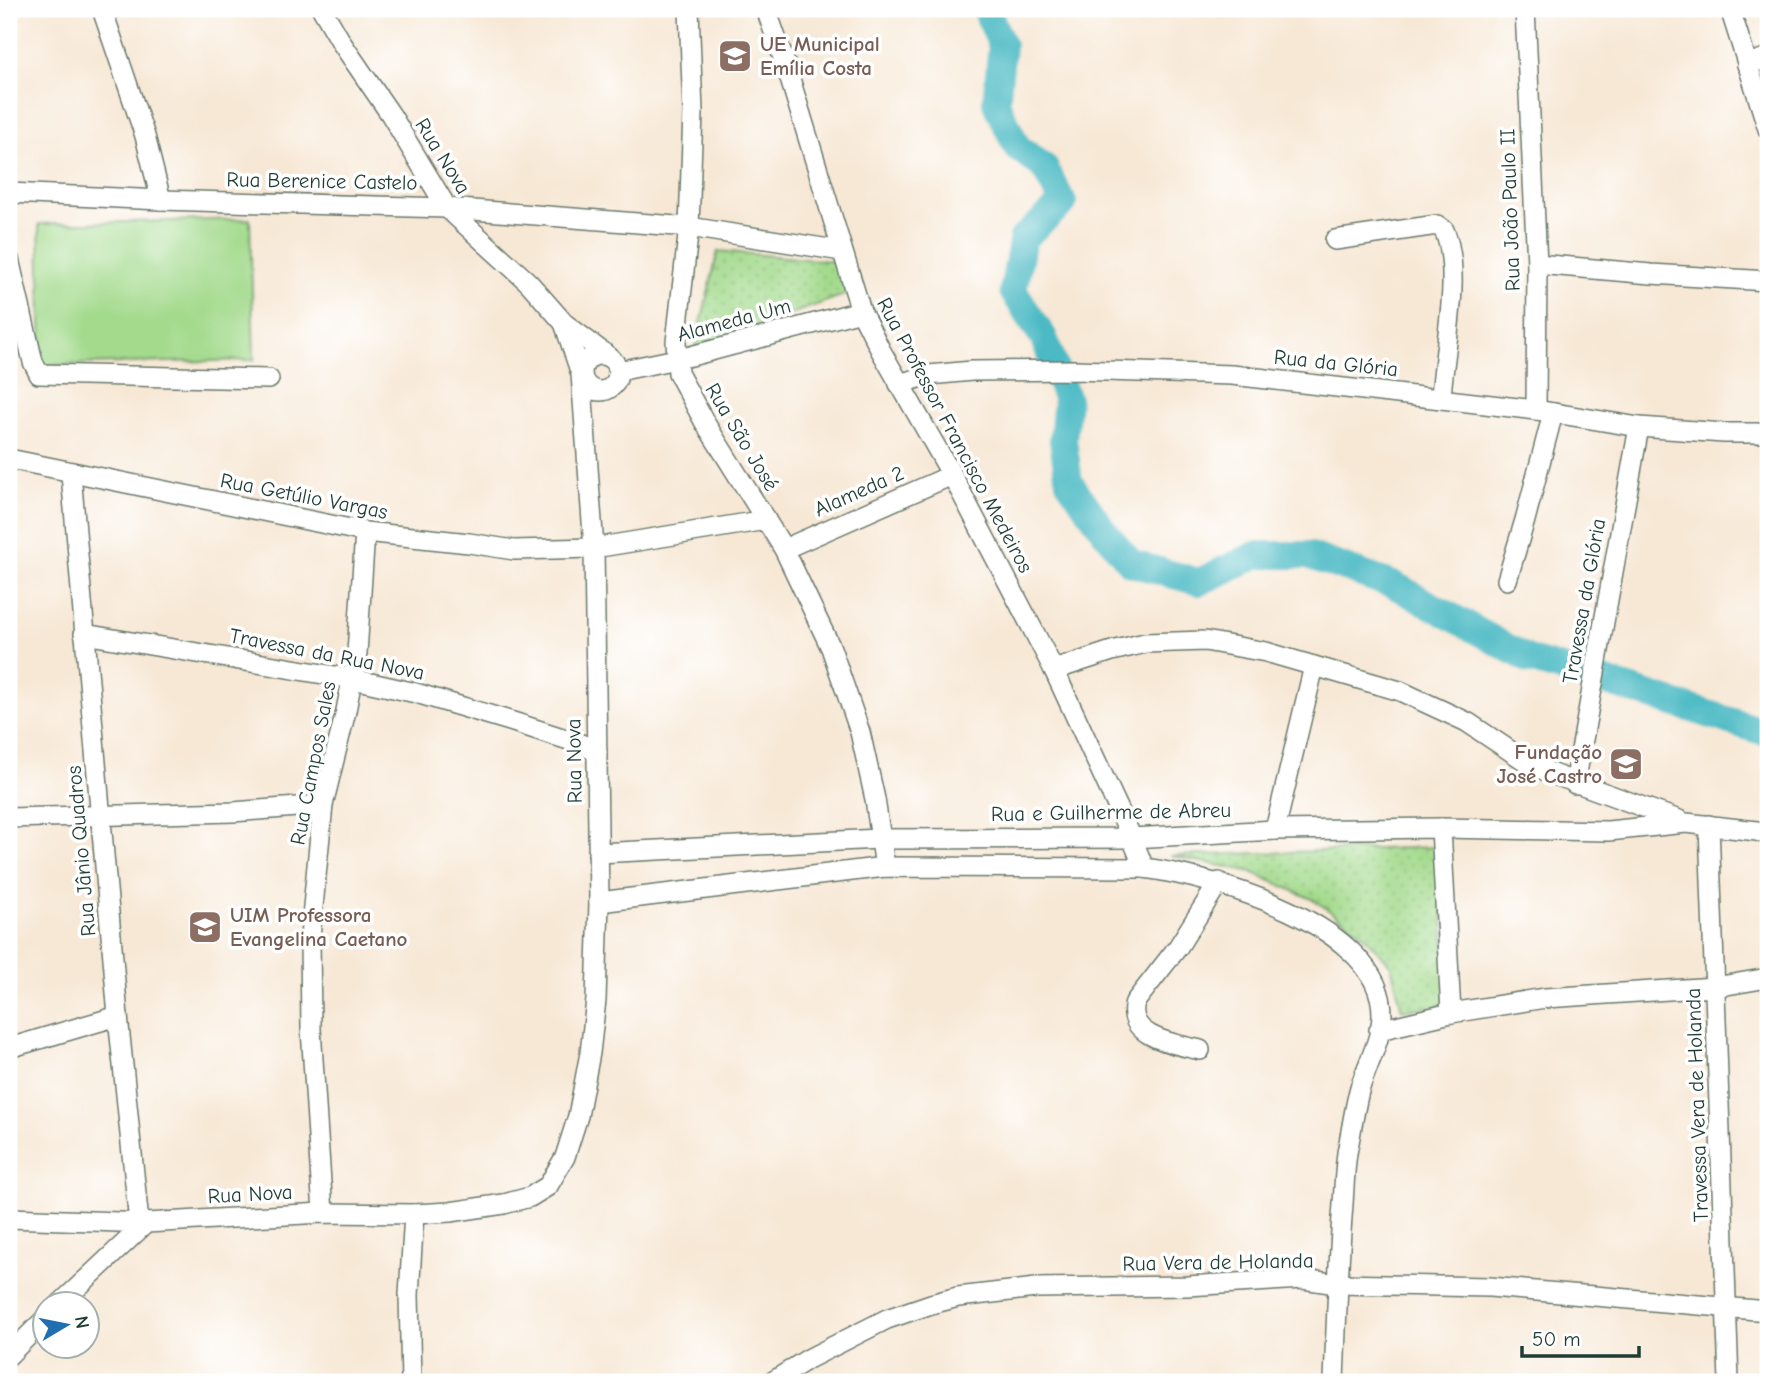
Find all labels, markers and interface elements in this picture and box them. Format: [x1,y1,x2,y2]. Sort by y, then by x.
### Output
place label: UE Municipal Emília Costa [760,32,880,80]
school or university icon: UE Municipal Emília Costa [716,37,754,75]
street label: Rua Nova [410,114,476,198]
street label: Rua João Paulo II [1495,128,1525,292]
street label: Rua Berenice Castelo [226,167,418,195]
street label: Alameda Um [675,293,793,347]
street label: Rua Professor Francisco Medeiros [872,293,1038,577]
street label: Rua da Glória [1273,345,1399,381]
street label: Rua São José [700,379,784,495]
street label: Alameda 2 [810,461,908,521]
street label: Rua Getúlio Vargas [218,468,390,524]
street label: Travessa da Glória [1558,516,1610,686]
street label: Travessa da Rua Nova [228,623,426,685]
street label: Rua Campos Sales [285,679,341,847]
street label: Rua Nova [561,718,587,804]
place label: Fundação José Castro [1496,740,1602,788]
school or university icon: Fundação José Castro [1607,745,1645,783]
street label: Rua Jânio Quadros [62,765,100,937]
street label: Rua e Guilherme de Abreu [991,798,1231,826]
place label: UIM Professora Evangelina Caetano [230,903,408,951]
school or university icon: UIM Professora Evangelina Caetano [186,908,224,946]
street label: Travessa Vera de Holanda [1681,988,1713,1222]
street label: Rua Nova [207,1180,293,1208]
street label: Rua Vera de Holanda [1122,1248,1314,1276]
north arrow [32,1290,102,1360]
text: N [70,1314,94,1330]
scale bar [1522,1314,1639,1358]
text: 50 m [1532,1327,1581,1351]

